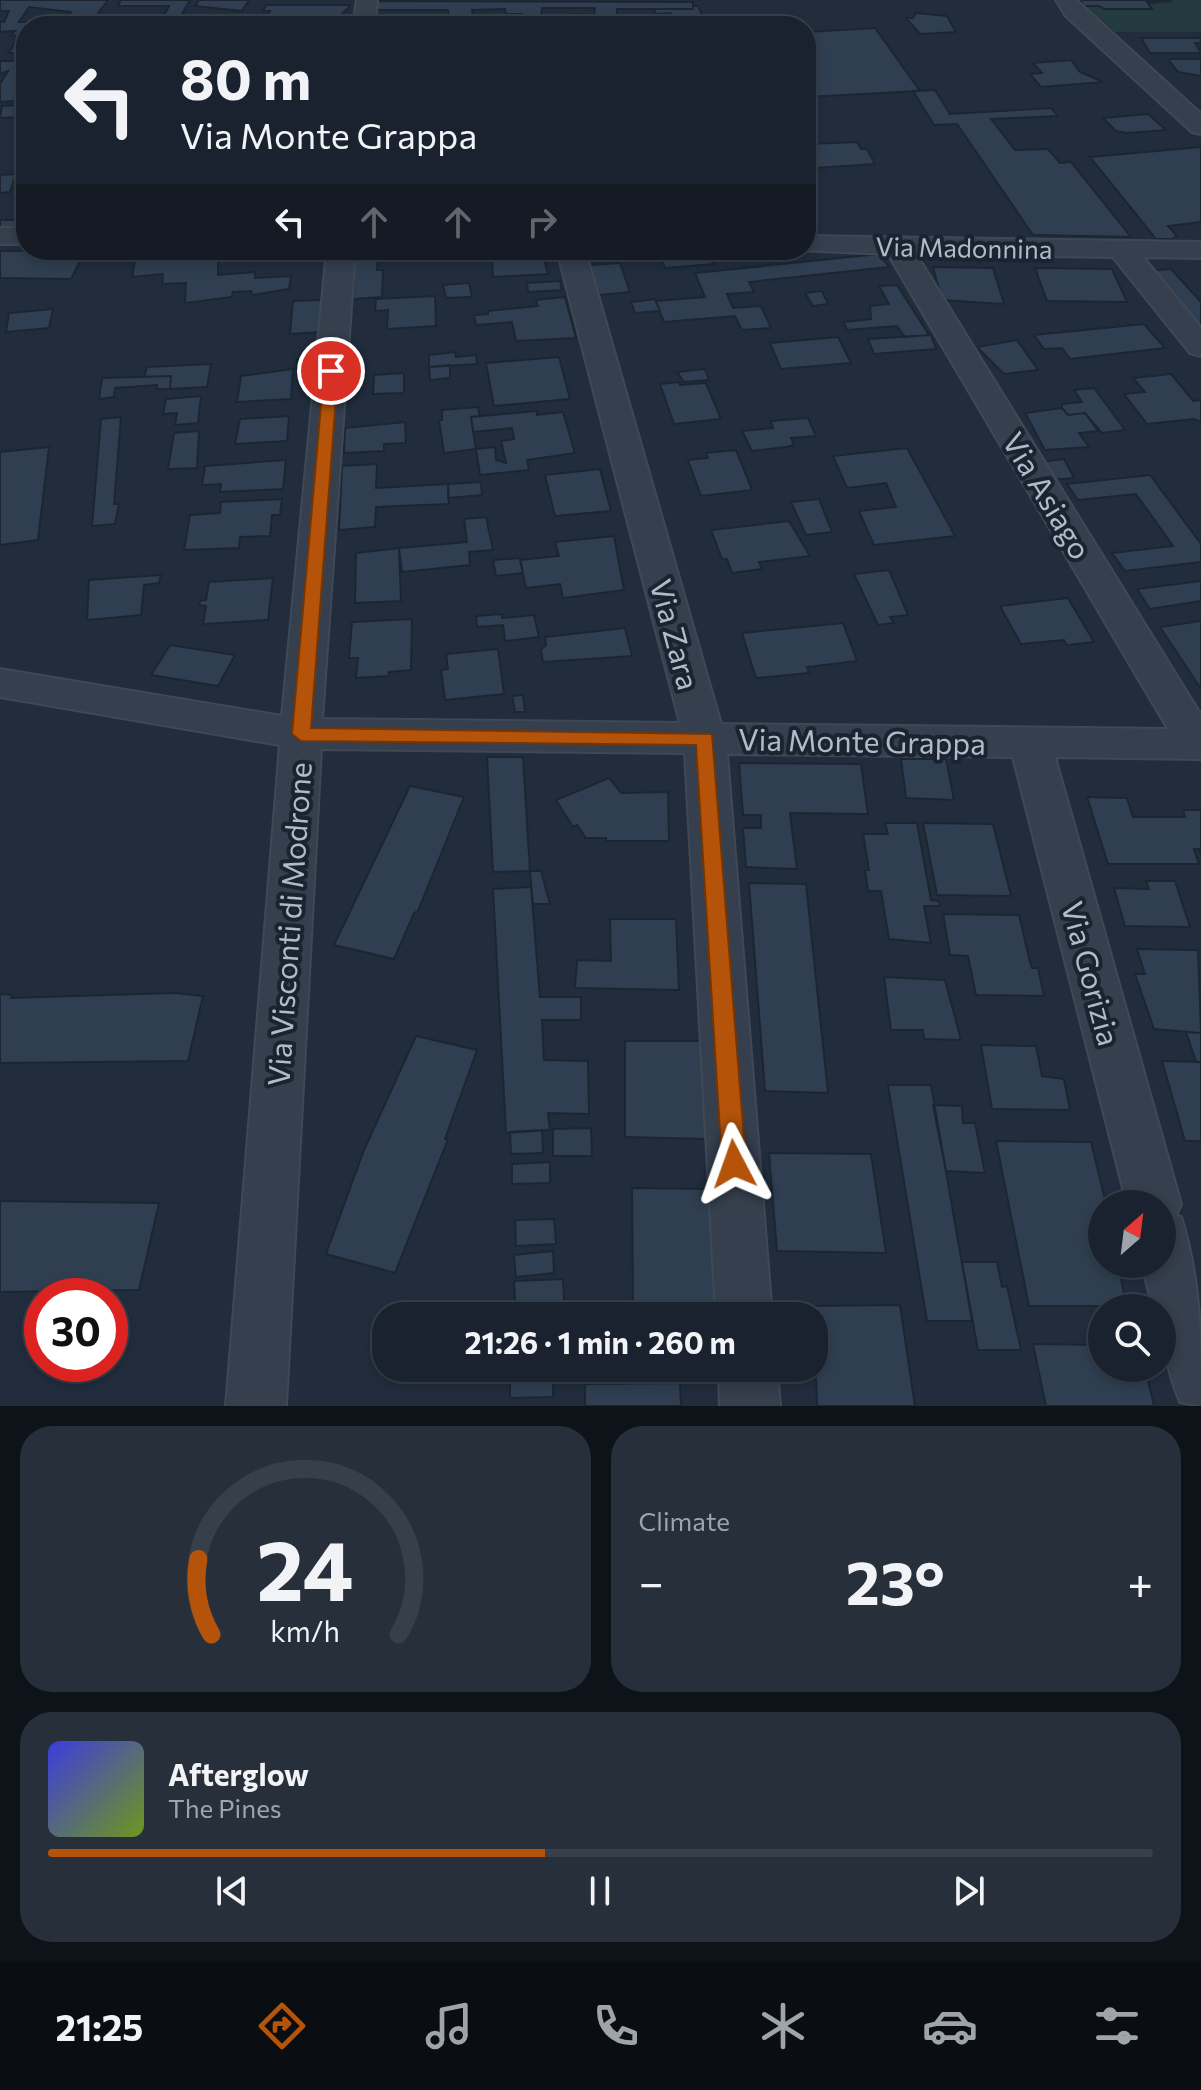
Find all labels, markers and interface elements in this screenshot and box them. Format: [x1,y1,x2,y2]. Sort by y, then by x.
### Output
text: 80 m [180,43,311,112]
icon: left [48,48,152,152]
text: Via Monte Grappa [180,112,477,156]
icon: left [268,200,312,244]
icon: ahead [352,200,396,244]
icon: ahead [436,200,480,244]
icon: right [520,200,564,244]
street label: Via Madonnina [875,230,1053,264]
pin [297,337,365,405]
icon: arrive [309,349,353,393]
street label: Via Asiago [996,425,1100,565]
street label: Via Zara [644,575,708,693]
street label: Via Monte Grappa [738,719,986,761]
street label: Via Visconti di Modrone [258,761,318,1087]
street label: Via Gorizia [1055,897,1129,1049]
position arrow [692,1122,776,1206]
north arrow [1088,1190,1176,1278]
map controls [1088,1190,1176,1382]
speed limit sign: 30 [24,1278,128,1382]
button: search [1088,1294,1176,1382]
text: 21:26 · 1 min · 260 m [464,1323,736,1360]
text: Climate [639,1505,730,1536]
text: 24 [257,1516,354,1618]
text: 23° [846,1544,945,1617]
text: − [639,1554,664,1608]
text: + [1127,1554,1153,1608]
text: km/h [270,1613,340,1648]
text: Afterglow [168,1755,309,1792]
text: The Pines [168,1792,282,1823]
icon: previous [210,1869,254,1913]
icon: pause [578,1869,622,1913]
icon: next [947,1869,991,1913]
icon: directions [254,1998,310,2054]
icon: music [421,1998,477,2054]
icon: phone [588,1998,644,2054]
icon: climate [755,1998,811,2054]
icon: car [922,1998,978,2054]
icon: filters [1089,1998,1145,2054]
text: 21:25 [56,2004,143,2048]

